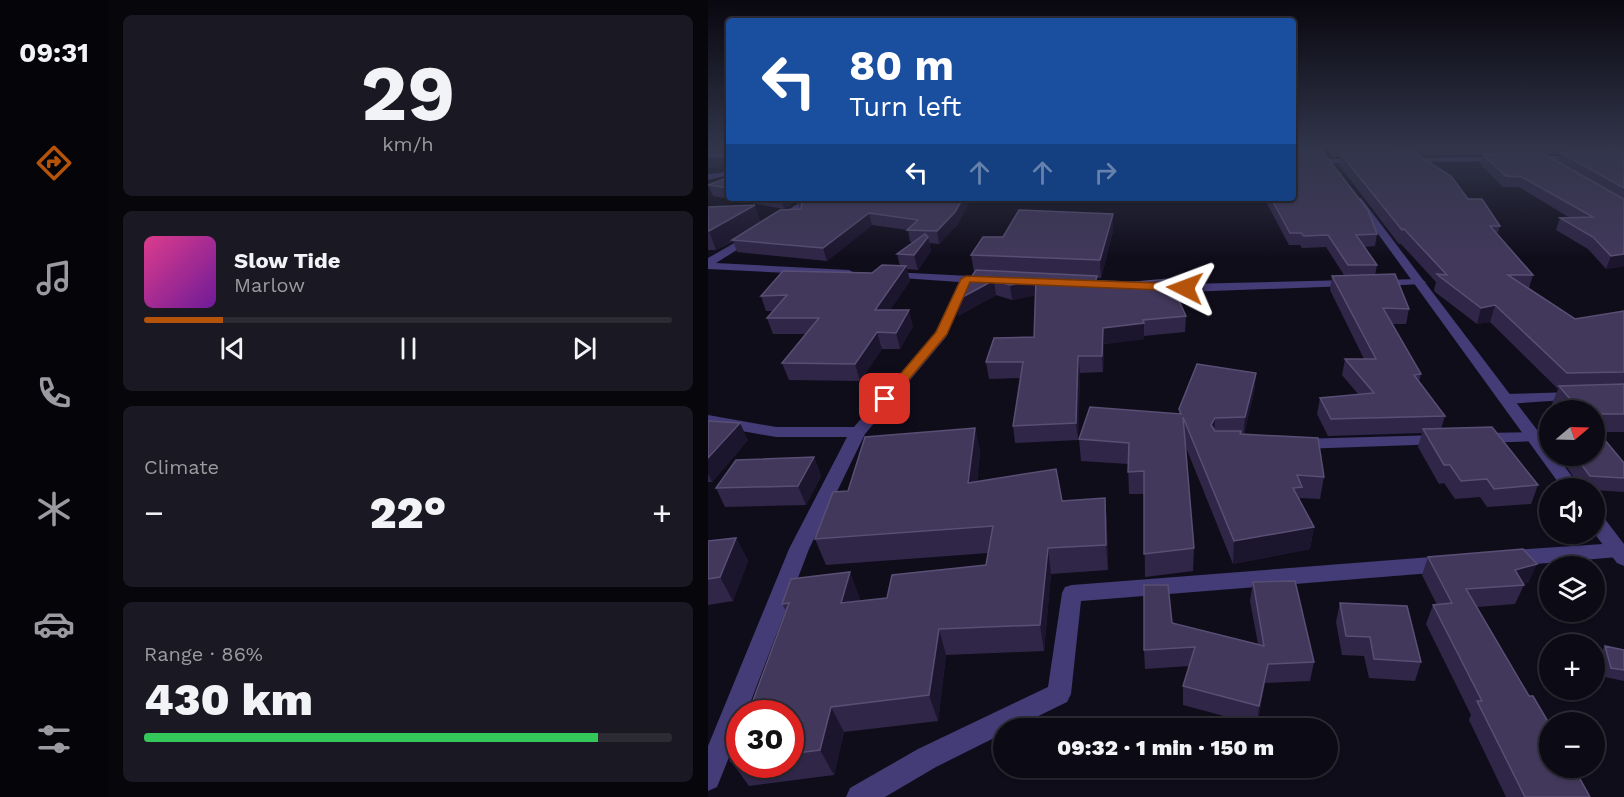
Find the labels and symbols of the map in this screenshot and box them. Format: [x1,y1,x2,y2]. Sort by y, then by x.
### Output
position arrow [1153,256,1217,320]
pin [859,373,910,424]
north arrow [1539,400,1605,466]
speed limit sign: 30 [726,700,804,778]

